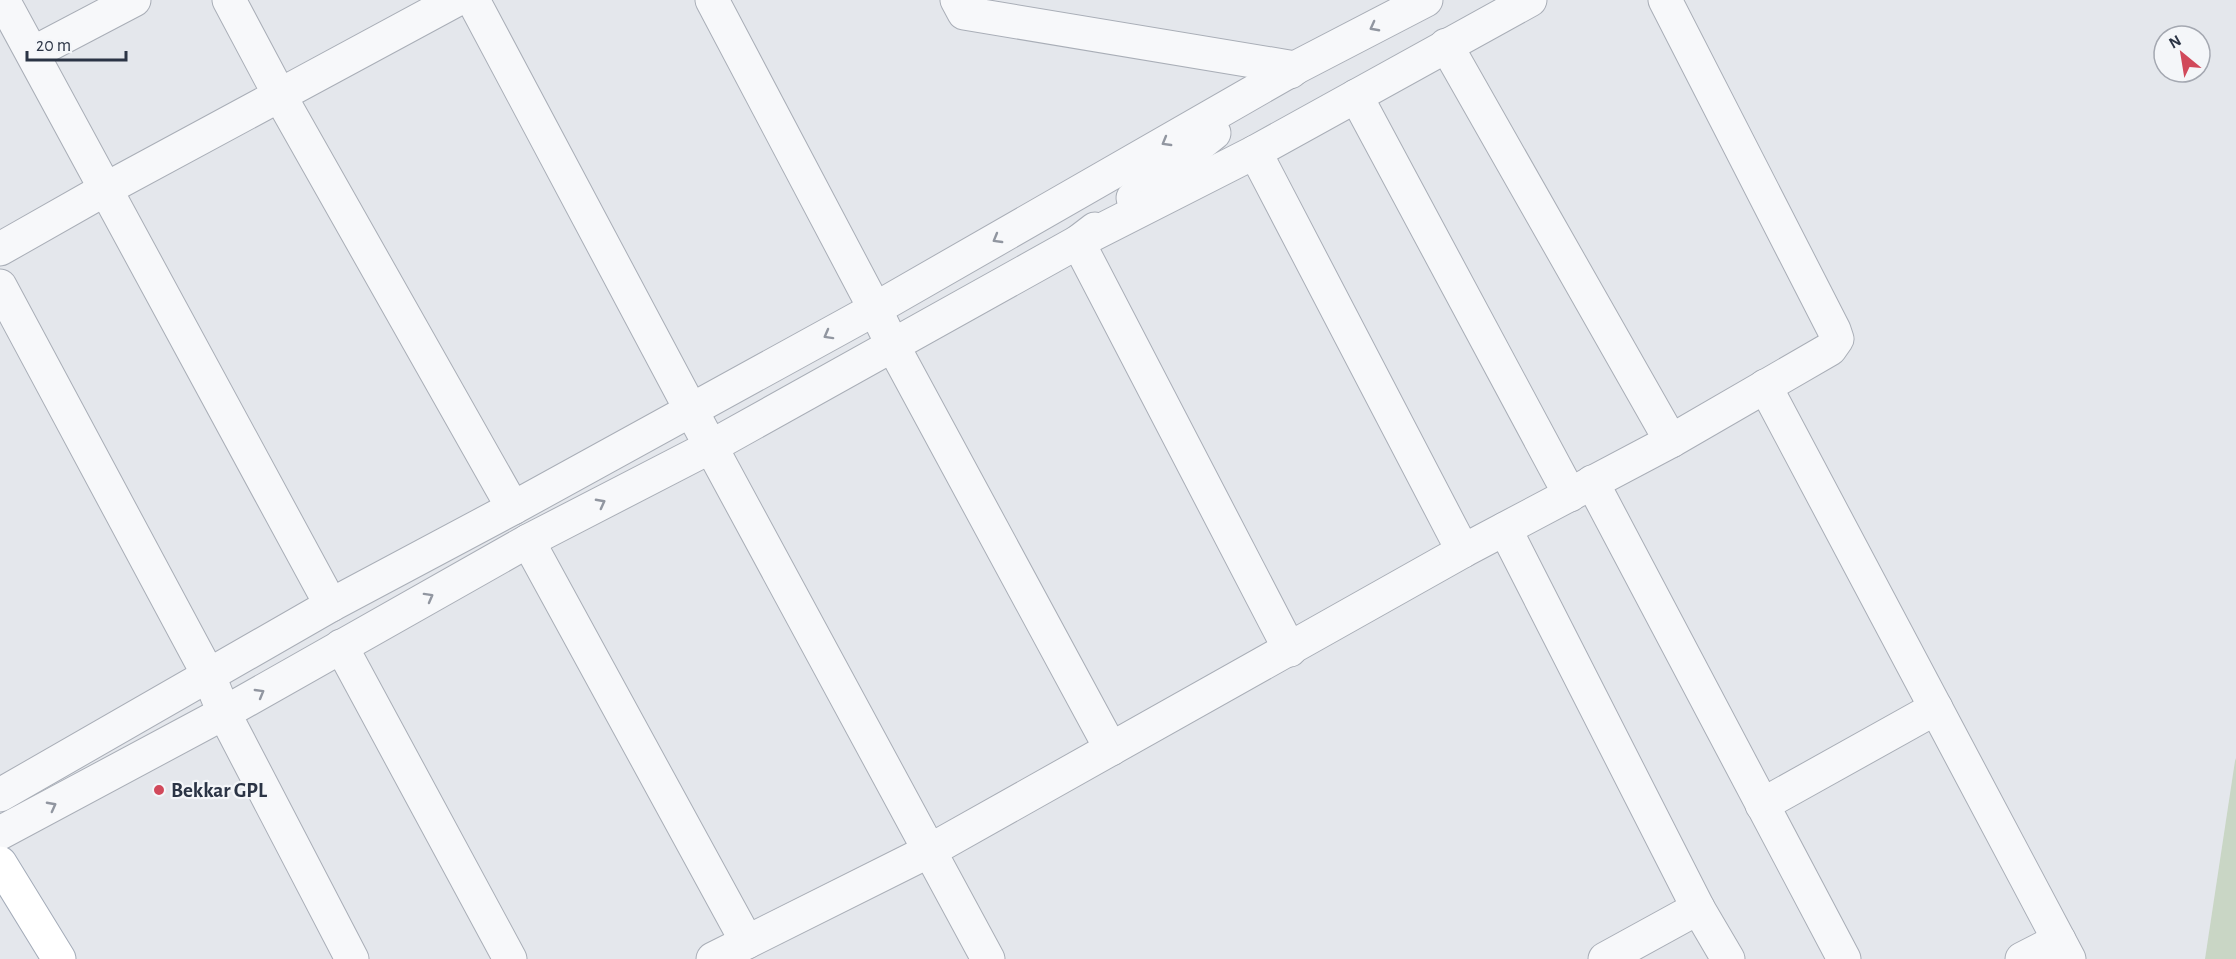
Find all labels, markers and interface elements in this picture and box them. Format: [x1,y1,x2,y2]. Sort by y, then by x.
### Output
one-way arrow [1369,20,1380,31]
scale bar [27,24,126,62]
north arrow [2152,24,2212,84]
text: N [2166,32,2184,52]
text: 20 m [36,37,71,55]
one-way arrow [1162,135,1173,146]
one-way arrow [993,232,1003,243]
one-way arrow [824,328,834,339]
one-way arrow [594,499,605,511]
one-way arrow [423,592,434,604]
one-way arrow [254,688,264,700]
place label: Bekkar GPL [171,780,268,801]
marker: Bekkar GPL [152,783,166,797]
one-way arrow [45,802,56,813]

